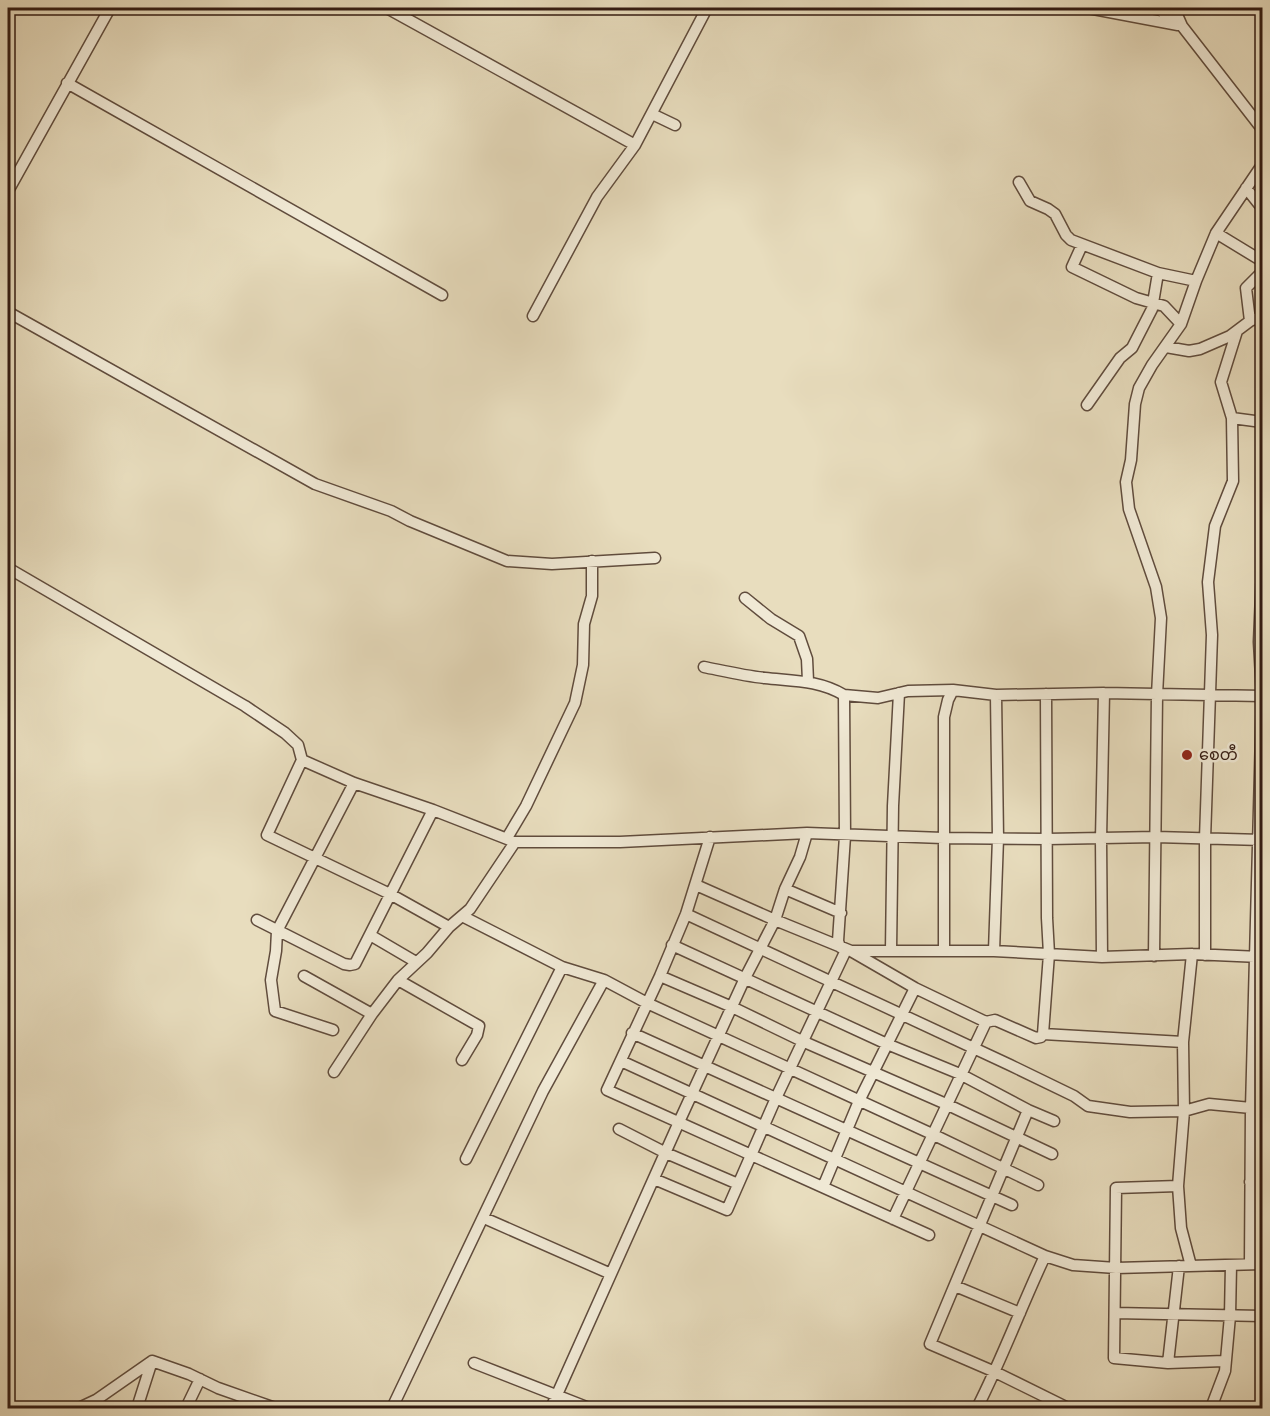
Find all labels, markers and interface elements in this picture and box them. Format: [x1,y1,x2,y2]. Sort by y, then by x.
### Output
place label: စေတီ [1199,744,1238,766]
marker: စေတီ [1180,748,1194,762]

